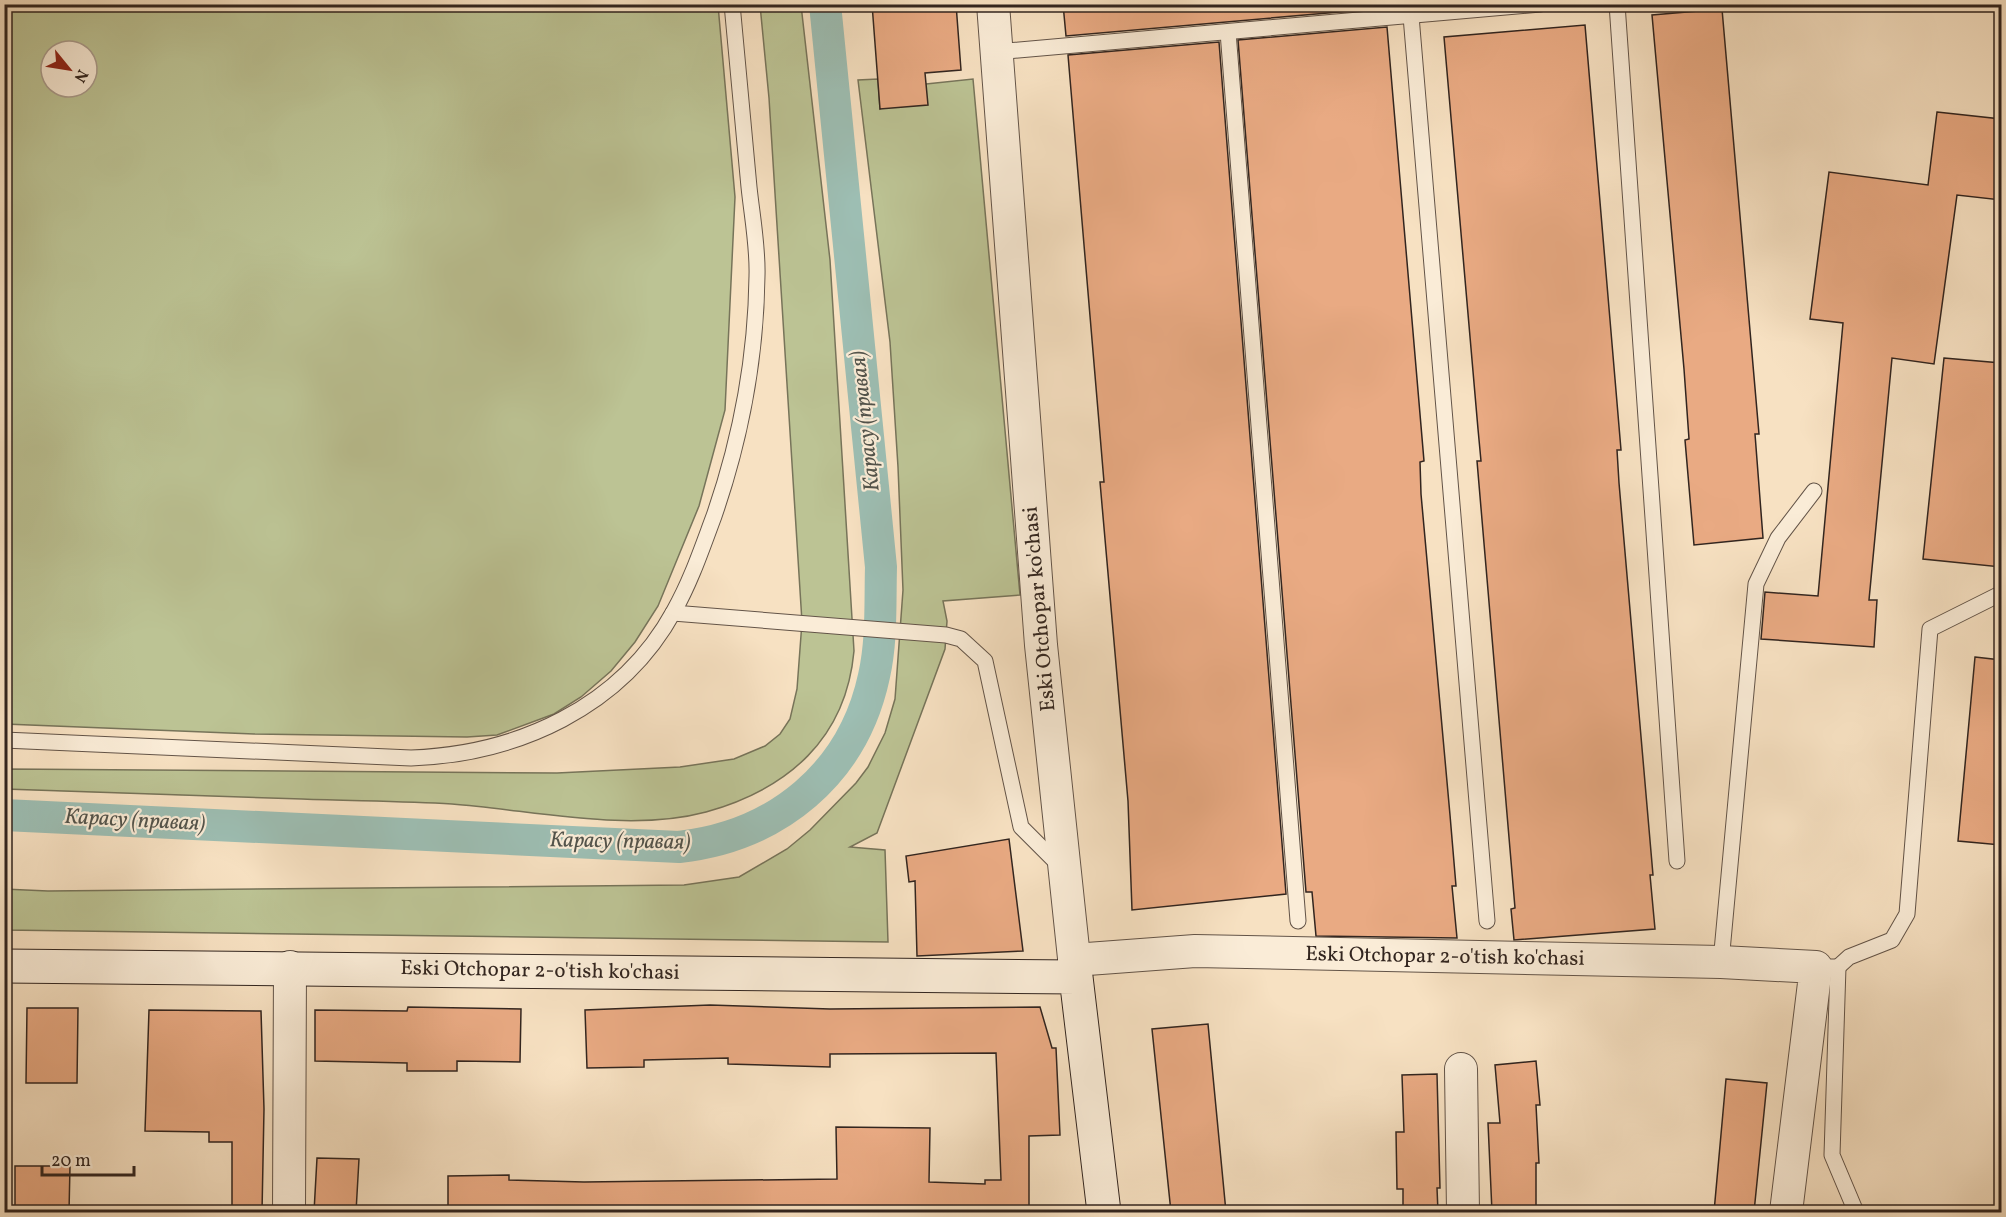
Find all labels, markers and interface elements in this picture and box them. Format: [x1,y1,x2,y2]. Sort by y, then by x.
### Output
north arrow [39,39,99,99]
text: N [68,65,93,86]
water label: Карасу (правая) [843,349,889,493]
street label: Eski Otchopar ko'chasi [1017,505,1063,713]
water label: Карасу (правая) [64,802,206,840]
water label: Карасу (правая) [549,825,691,859]
street label: Eski Otchopar 2-o'tish ko'chasi [1305,940,1585,974]
street label: Eski Otchopar 2-o'tish ko'chasi [400,954,680,988]
scale bar [42,1139,134,1177]
text: 20 m [51,1149,91,1174]

